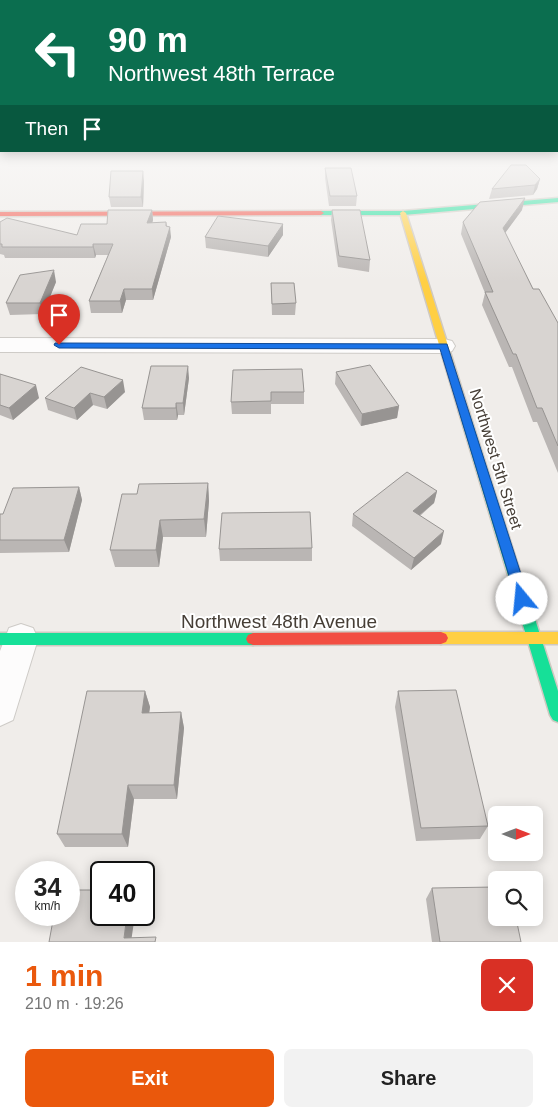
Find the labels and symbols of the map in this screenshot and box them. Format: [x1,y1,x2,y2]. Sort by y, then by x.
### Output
pin [38,294,80,345]
street label: Northwest 5th Street [467,387,526,532]
position arrow [495,572,547,624]
street label: Northwest 48th Avenue [181,611,377,632]
north arrow [488,806,542,861]
speed limit sign: 40 [90,861,155,926]

